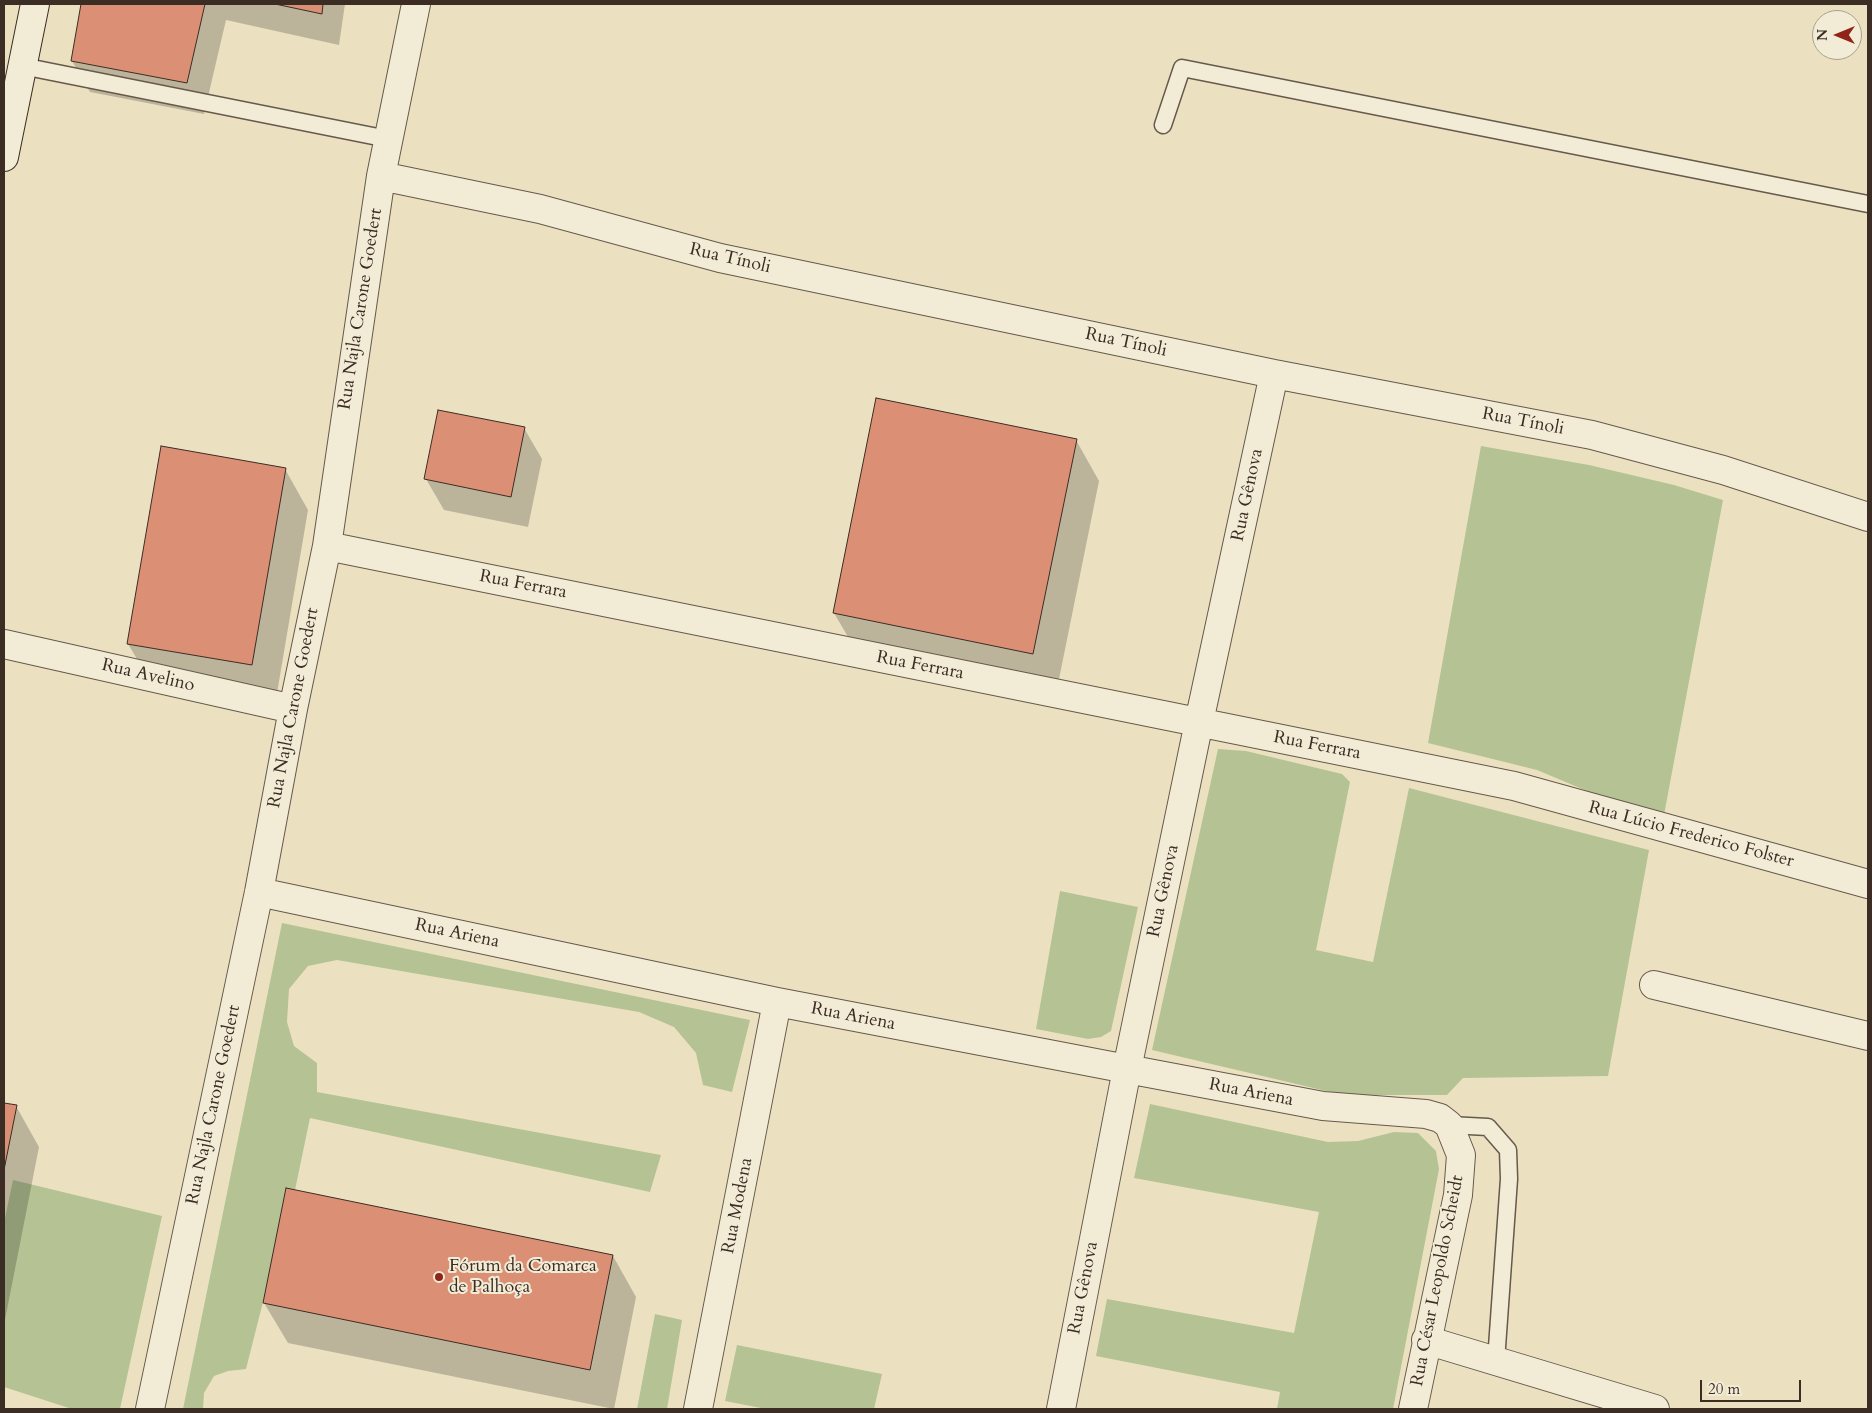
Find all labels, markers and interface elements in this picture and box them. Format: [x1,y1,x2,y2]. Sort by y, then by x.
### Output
north arrow [1812,10,1862,60]
text: N [1813,29,1832,41]
street label: Rua Najla Carone Goedert [334,207,388,411]
street label: Rua Tínoli [687,239,773,279]
street label: Rua Tínoli [1083,324,1169,362]
street label: Rua Tínoli [1480,403,1566,441]
street label: Rua Gênova [1228,447,1268,543]
street label: Rua Ferrara [477,566,569,604]
street label: Rua Najla Carone Goedert [264,606,324,810]
street label: Rua Ferrara [874,647,966,685]
street label: Rua Avelino [99,655,197,697]
street label: Rua Ferrara [1271,727,1363,765]
street label: Rua Lúcio Frederico Folster [1586,797,1796,873]
street label: Rua Gênova [1144,843,1184,939]
street label: Rua Ariena [413,915,501,953]
street label: Rua Ariena [809,998,897,1036]
street label: Rua Najla Carone Goedert [182,1003,246,1207]
street label: Rua Ariena [1207,1074,1295,1112]
street label: Rua Modena [718,1156,758,1256]
street label: Rua César Leopoldo Scheidt [1407,1174,1469,1388]
street label: Rua Gênova [1064,1240,1104,1336]
place label: Fórum da Comarca de Palhoça [449,1256,597,1298]
marker: Fórum da Comarca de Palhoça [433,1271,445,1283]
scale bar [1702,1370,1803,1402]
text: 20 m [1708,1379,1740,1399]

